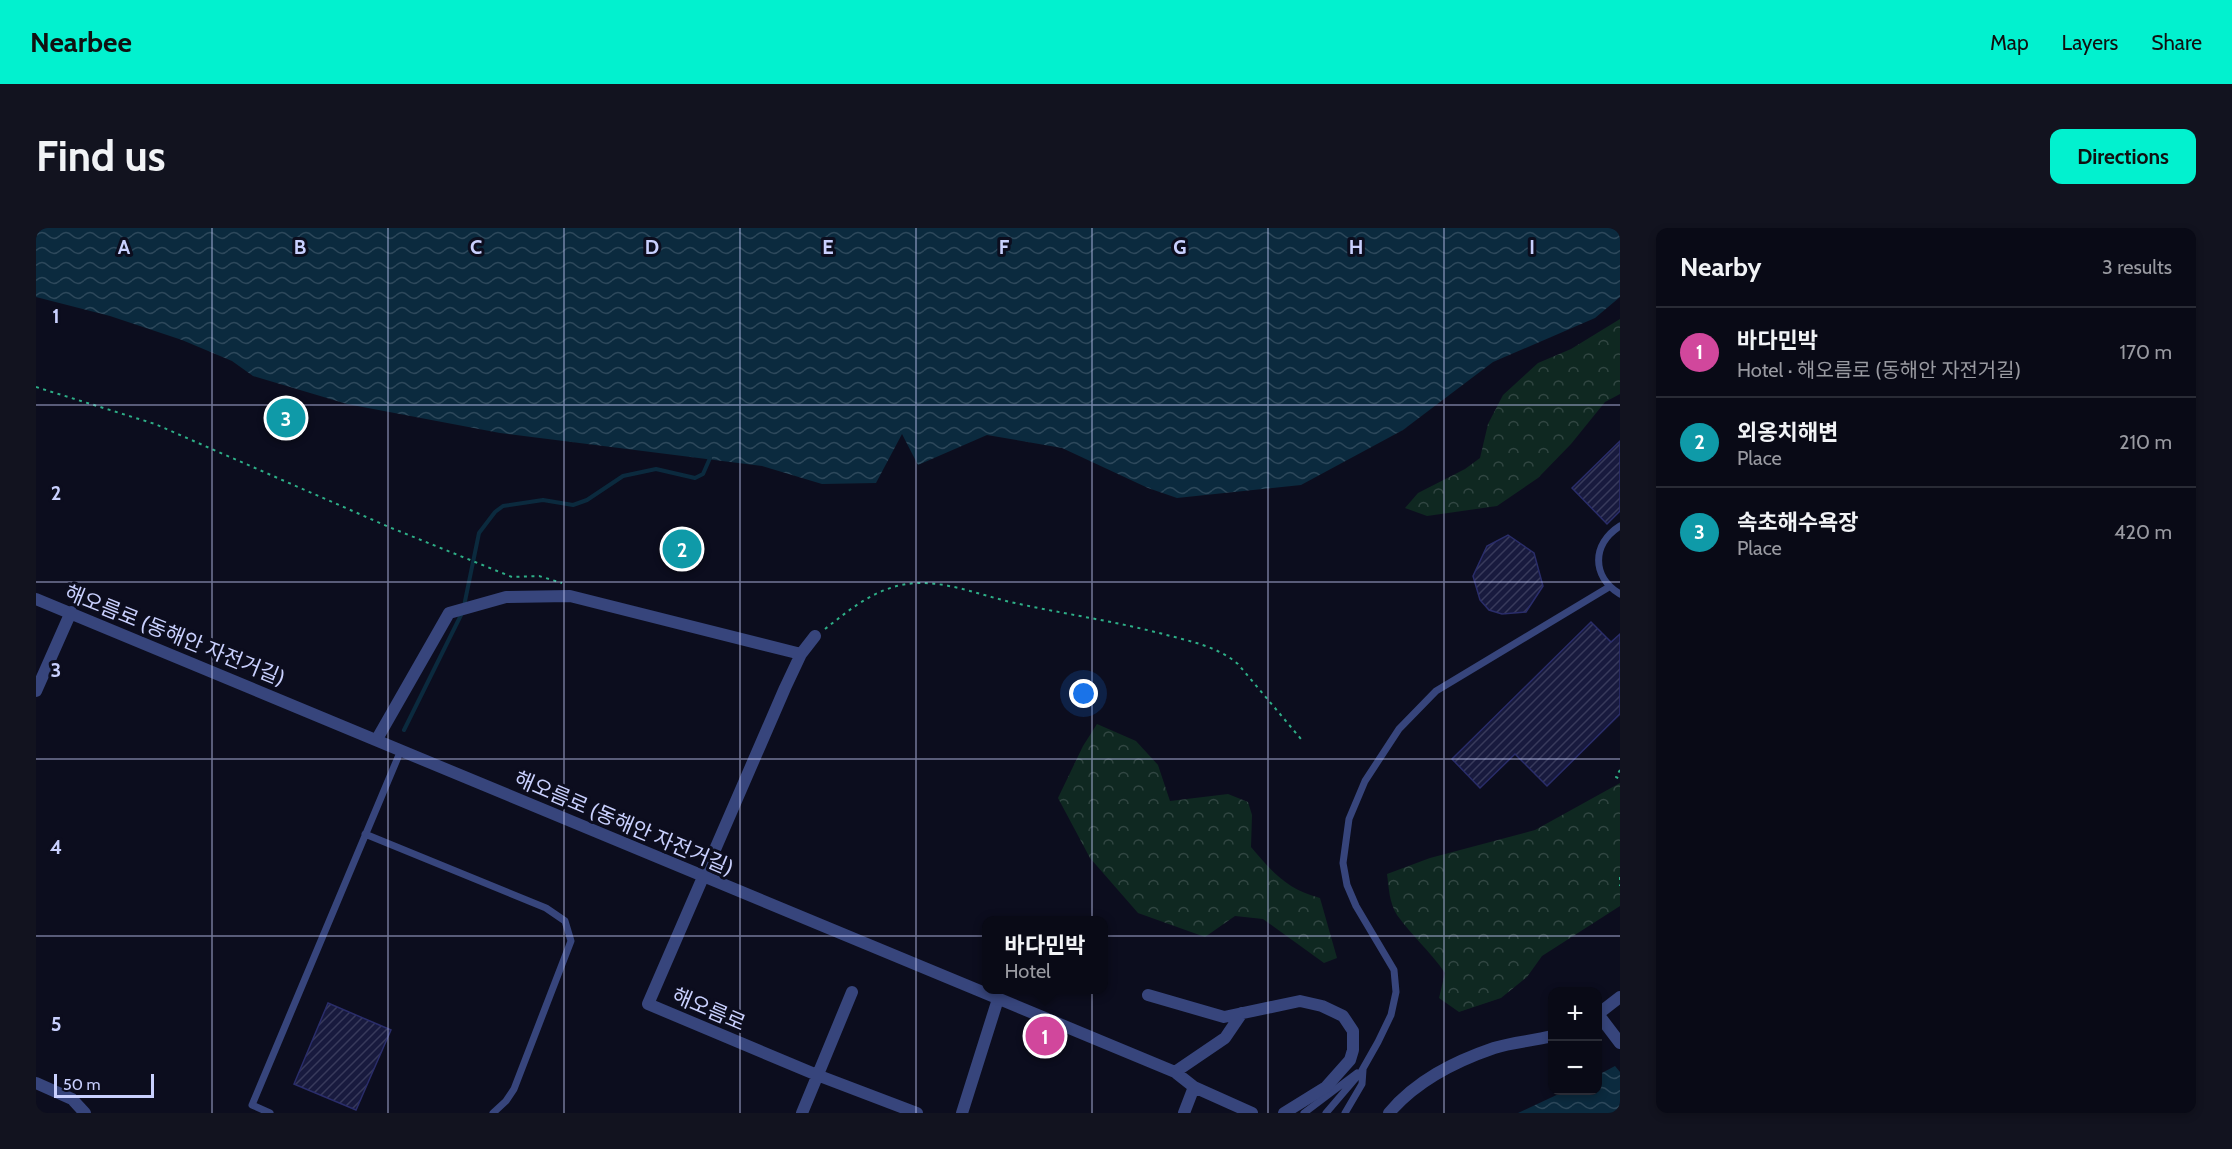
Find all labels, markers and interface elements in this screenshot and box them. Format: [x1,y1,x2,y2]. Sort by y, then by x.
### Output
text: Nearbee [30,25,132,59]
text: Map [1990,30,2029,55]
text: Layers [2062,30,2118,55]
text: Share [2151,30,2202,55]
button: Directions [2050,129,2196,184]
text: Find us [36,130,165,182]
text: A [118,235,131,259]
text: B [294,235,306,259]
text: C [470,235,482,259]
text: D [645,235,659,259]
text: E [822,235,834,259]
text: F [999,235,1010,259]
text: G [1173,235,1187,259]
text: H [1349,235,1363,259]
text: I [1529,235,1535,259]
text: Nearby [1680,251,1761,283]
text: 3 results [2102,255,2172,279]
text: 1 [52,304,60,328]
text: 바다민박 [1737,327,1818,354]
text: 1 [1696,340,1703,364]
text: 170 m [2120,340,2172,364]
text: Hotel · 해오름로 (동해안 자전거길) [1737,358,2021,382]
pin: 3 [266,396,306,441]
text: 외옹치해변 [1737,419,1838,446]
text: 2 [1694,430,1705,454]
text: 210 m [2119,430,2172,454]
text: Place [1737,446,1782,470]
text: 2 [51,481,61,505]
text: 속초해수욕장 [1737,509,1858,536]
text: 3 [1694,520,1705,544]
text: 420 m [2114,520,2172,544]
pin: 2 [662,526,702,572]
text: Place [1737,536,1782,560]
street label: 해오름로 (동해안 자전거길) [61,579,289,691]
text: 3 [51,658,61,682]
your location [1069,679,1098,708]
street label: 해오름로 (동해안 자전거길) [511,766,737,880]
text: 4 [50,835,62,859]
popup [982,916,1108,994]
text: 바다민박 [1005,932,1085,959]
text: Hotel [1005,959,1051,983]
street label: 해오름로 [669,982,749,1036]
map controls [1548,987,1602,1095]
button: + [1548,987,1602,1041]
text: 5 [51,1012,61,1036]
pin: 1 [1026,1014,1064,1058]
button: − [1548,1041,1602,1095]
scale bar [54,1071,154,1098]
text: 50 m [63,1075,100,1094]

